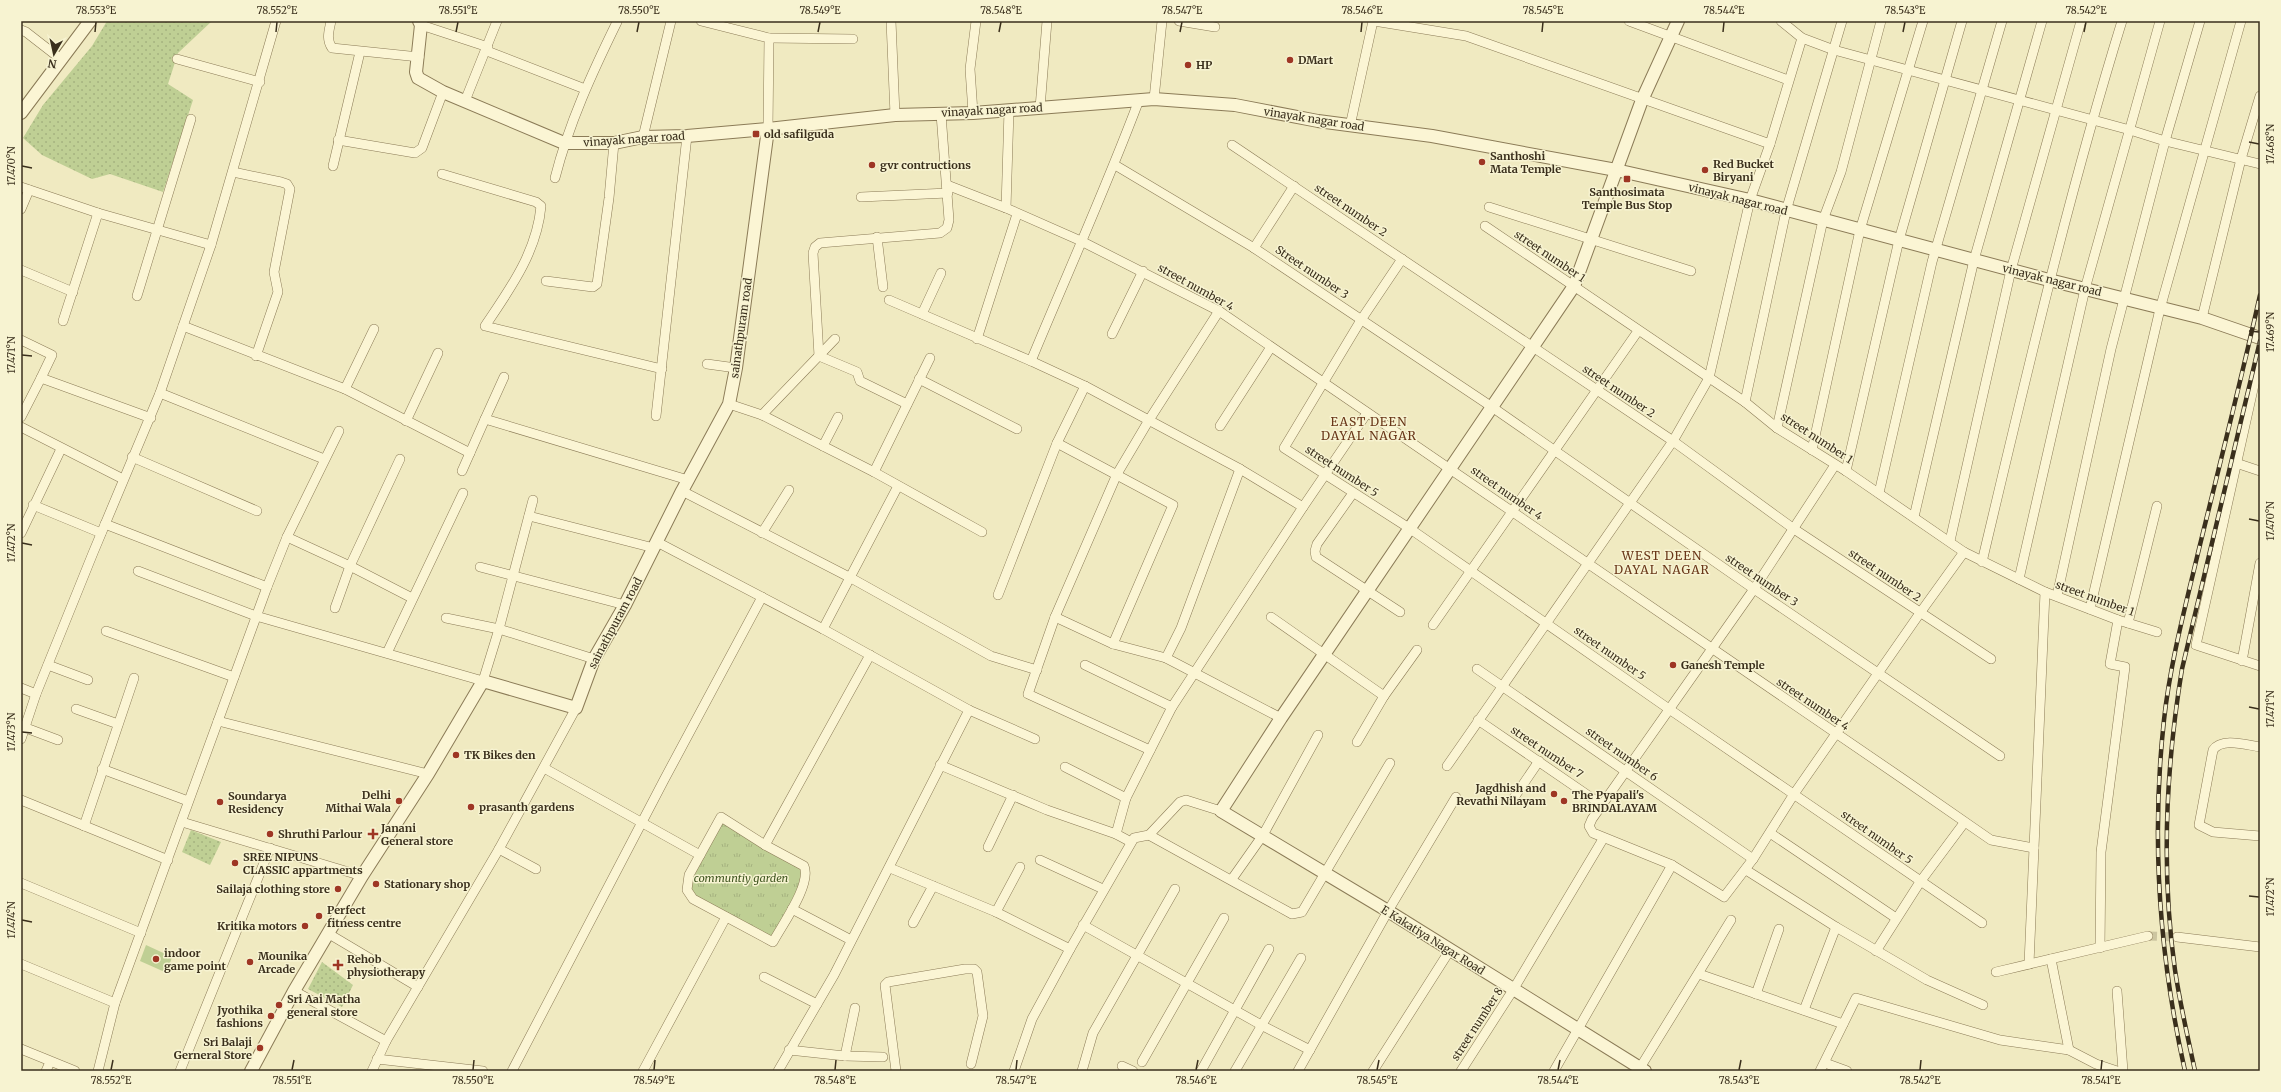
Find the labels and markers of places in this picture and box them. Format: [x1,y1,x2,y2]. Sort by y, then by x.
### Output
place label: DMart [1298,53,1334,67]
marker: DMart [1285,55,1295,65]
place label: HP [1196,58,1213,72]
marker: HP [1183,60,1193,70]
place label: old safilguda [764,127,834,141]
marker: old safilguda [751,129,761,139]
place label: Santhoshi Mata Temple [1490,149,1561,176]
marker: Santhoshi Mata Temple [1477,157,1487,167]
place label: Red Bucket Biryani [1713,157,1774,184]
place label: gvr contructions [880,158,971,172]
marker: gvr contructions [867,160,877,170]
marker: Red Bucket Biryani [1700,165,1710,175]
marker: Santhosimata Temple Bus Stop [1622,174,1632,184]
place label: Santhosimata Temple Bus Stop [1582,185,1672,212]
place label: Ganesh Temple [1681,658,1765,672]
marker: Ganesh Temple [1668,660,1678,670]
place label: TK Bikes den [464,748,536,762]
marker: TK Bikes den [451,750,461,760]
place label: Jagdhish and Revathi Nilayam [1456,781,1546,808]
place label: Delhi Mithai Wala [325,788,391,815]
place label: The Pyapali's BRINDALAYAM [1572,788,1658,815]
place label: Soundarya Residency [228,789,287,816]
marker: Jagdhish and Revathi Nilayam [1549,789,1559,799]
marker: Delhi Mithai Wala [394,796,404,806]
marker: The Pyapali's BRINDALAYAM [1559,796,1569,806]
marker: Soundarya Residency [215,797,225,807]
place label: prasanth gardens [479,800,575,814]
marker: prasanth gardens [466,802,476,812]
place label: Janani General store [380,821,453,848]
place label: Shruthi Parlour [278,827,362,841]
marker: Shruthi Parlour [265,829,275,839]
marker: Janani General store [368,829,378,839]
place label: SREE NIPUNS CLASSIC appartments [243,850,363,877]
marker: SREE NIPUNS CLASSIC appartments [230,858,240,868]
place label: Stationary shop [384,877,470,891]
marker: Stationary shop [371,879,381,889]
place label: Sailaja clothing store [216,882,330,896]
marker: Sailaja clothing store [333,884,343,894]
place label: Perfect fitness centre [327,903,401,930]
marker: Perfect fitness centre [314,911,324,921]
place label: Kritika motors [217,919,297,933]
marker: Kritika motors [300,921,310,931]
place label: indoor game point [164,946,226,973]
place label: Mounika Arcade [257,949,307,976]
place label: Rehob physiotherapy [347,952,426,979]
marker: indoor game point [151,954,161,964]
marker: Mounika Arcade [245,957,255,967]
marker: Rehob physiotherapy [332,959,344,971]
place label: Sri Aai Matha general store [287,992,360,1019]
marker: Sri Aai Matha general store [274,1000,284,1010]
place label: Jyothika fashions [216,1003,263,1030]
marker: Jyothika fashions [266,1011,276,1021]
place label: Sri Balaji Gerneral Store [174,1035,252,1062]
marker: Sri Balaji Gerneral Store [255,1043,265,1053]

